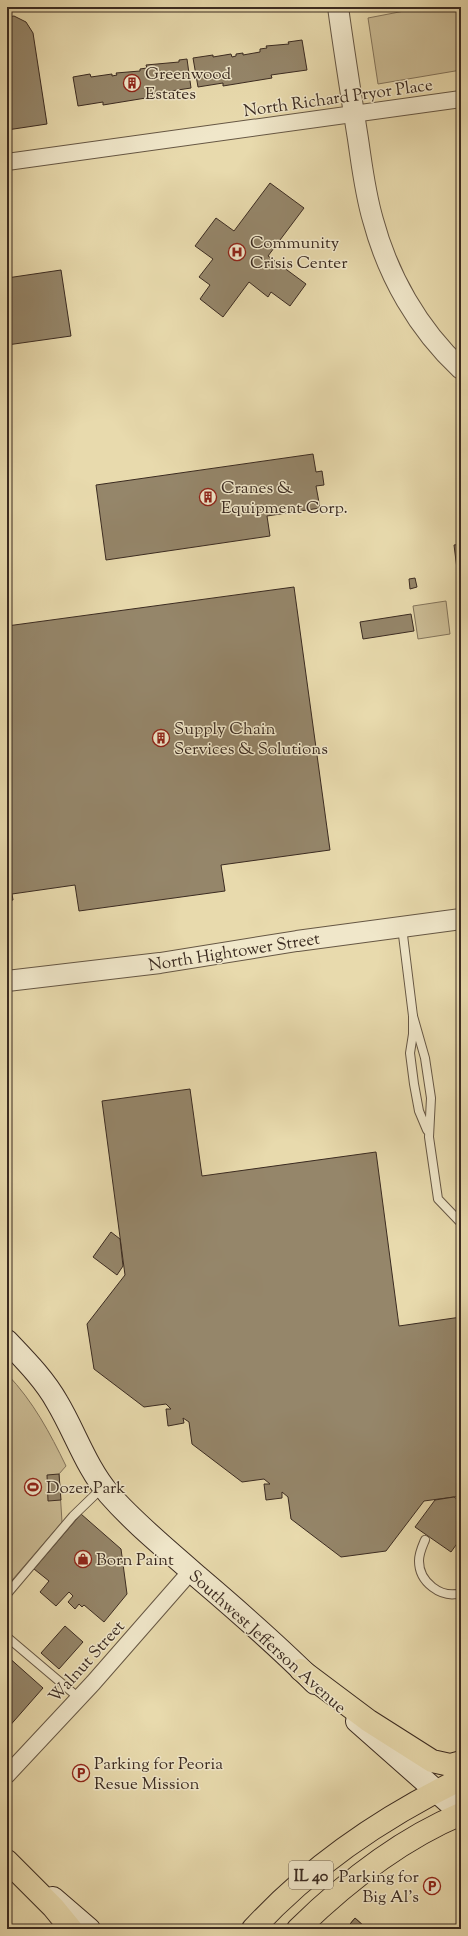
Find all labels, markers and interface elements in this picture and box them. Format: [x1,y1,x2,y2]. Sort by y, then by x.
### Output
place label: Greenwood Estates [145,63,231,107]
building icon: Greenwood Estates [122,73,142,93]
street label: North Richard Pryor Place [242,74,435,124]
place label: Community Crisis Center [250,232,348,276]
hospital icon: Community Crisis Center [227,242,247,262]
place label: Cranes & Equipment Corp. [221,477,348,521]
building icon: Cranes & Equipment Corp. [198,487,218,507]
place label: Supply Chain Services & Solutions [174,718,328,762]
building icon: Supply Chain Services & Solutions [151,728,171,748]
street label: North Hightower Street [147,928,322,978]
sports icon: Dozer Park [23,1477,43,1497]
place label: Dozer Park [46,1477,126,1501]
shop icon: Born Paint [73,1549,93,1569]
place label: Born Paint [96,1549,174,1573]
street label: Southwest Jefferson Avenue [183,1565,351,1720]
street label: Walnut Street [44,1616,131,1709]
place label: Parking for Peoria Resue Mission [94,1753,223,1797]
parking icon: Parking for Peoria Resue Mission [71,1763,91,1783]
road number: IL 40 [289,1861,333,1889]
place label: Parking for Big Al's [339,1866,420,1910]
parking icon: Parking for Big Al's [422,1876,442,1896]

